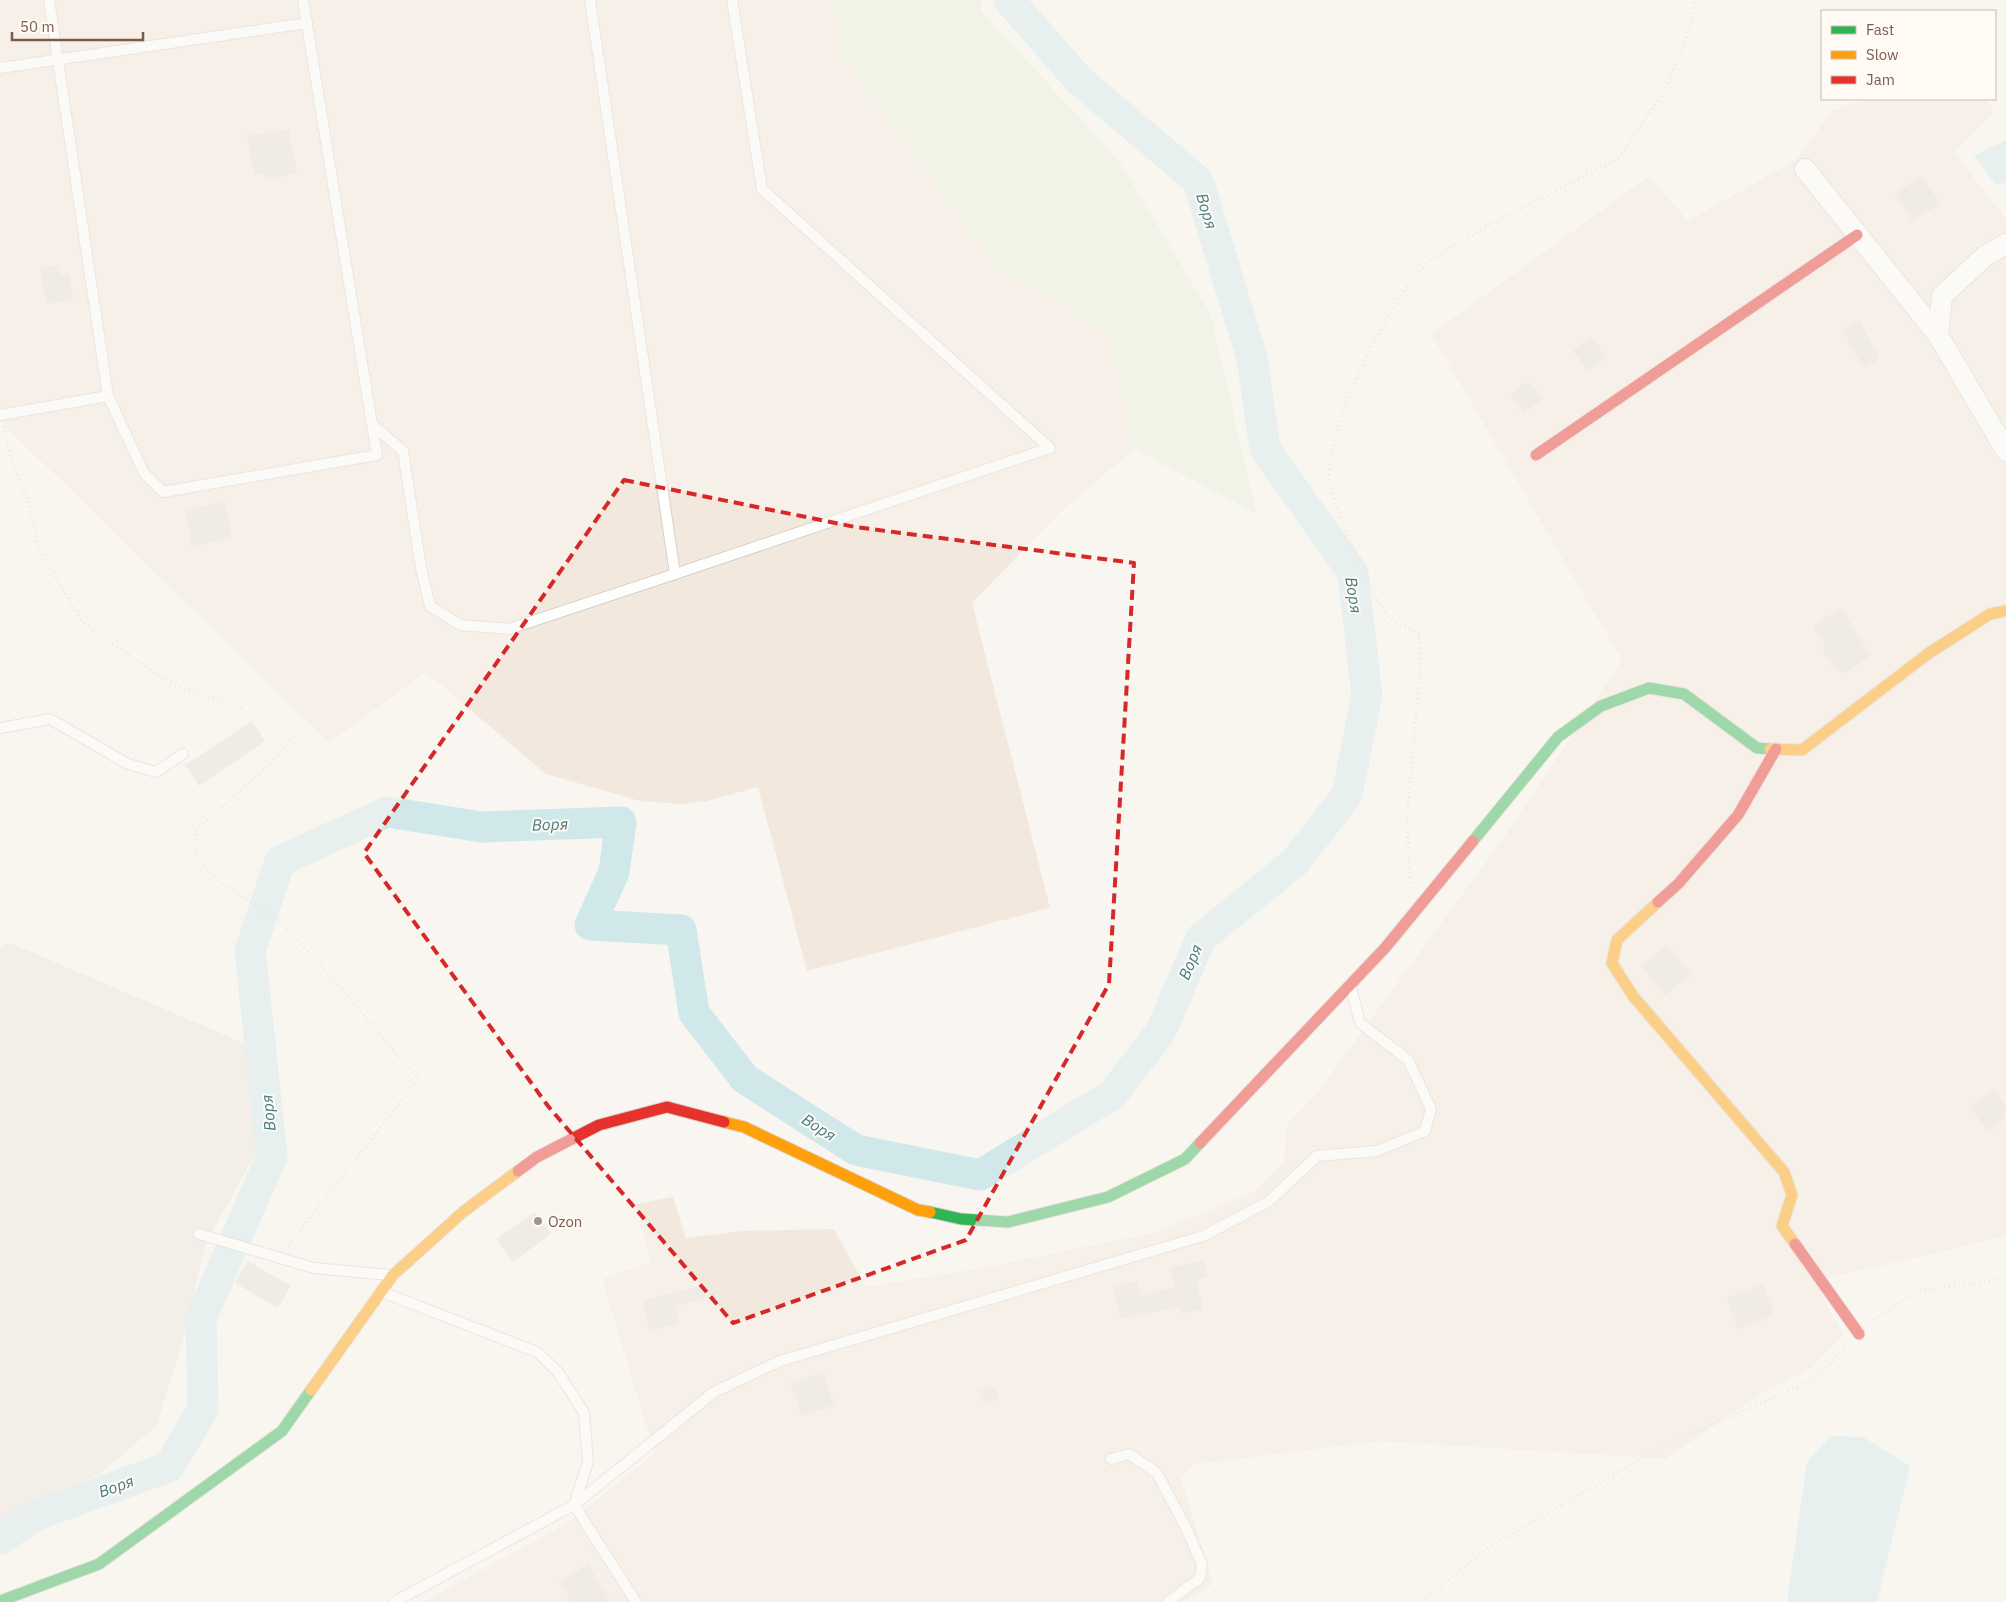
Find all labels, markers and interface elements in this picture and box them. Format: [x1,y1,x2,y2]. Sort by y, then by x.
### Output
scale bar [12,10,144,42]
legend [1821,10,1996,100]
text: 50 m [20,17,55,36]
text: Fast [1866,20,1894,39]
text: Slow [1866,45,1899,64]
text: Jam [1866,70,1895,89]
water label: Воря [1192,191,1222,231]
water label: Воря [1341,575,1367,615]
water label: Воря [531,813,569,835]
water label: Воря [1174,941,1206,983]
water label: Воря [256,1094,280,1132]
water label: Воря [798,1109,840,1145]
place label: Ozon [548,1212,582,1231]
marker: Ozon [532,1215,544,1227]
water label: Воря [95,1470,137,1502]

